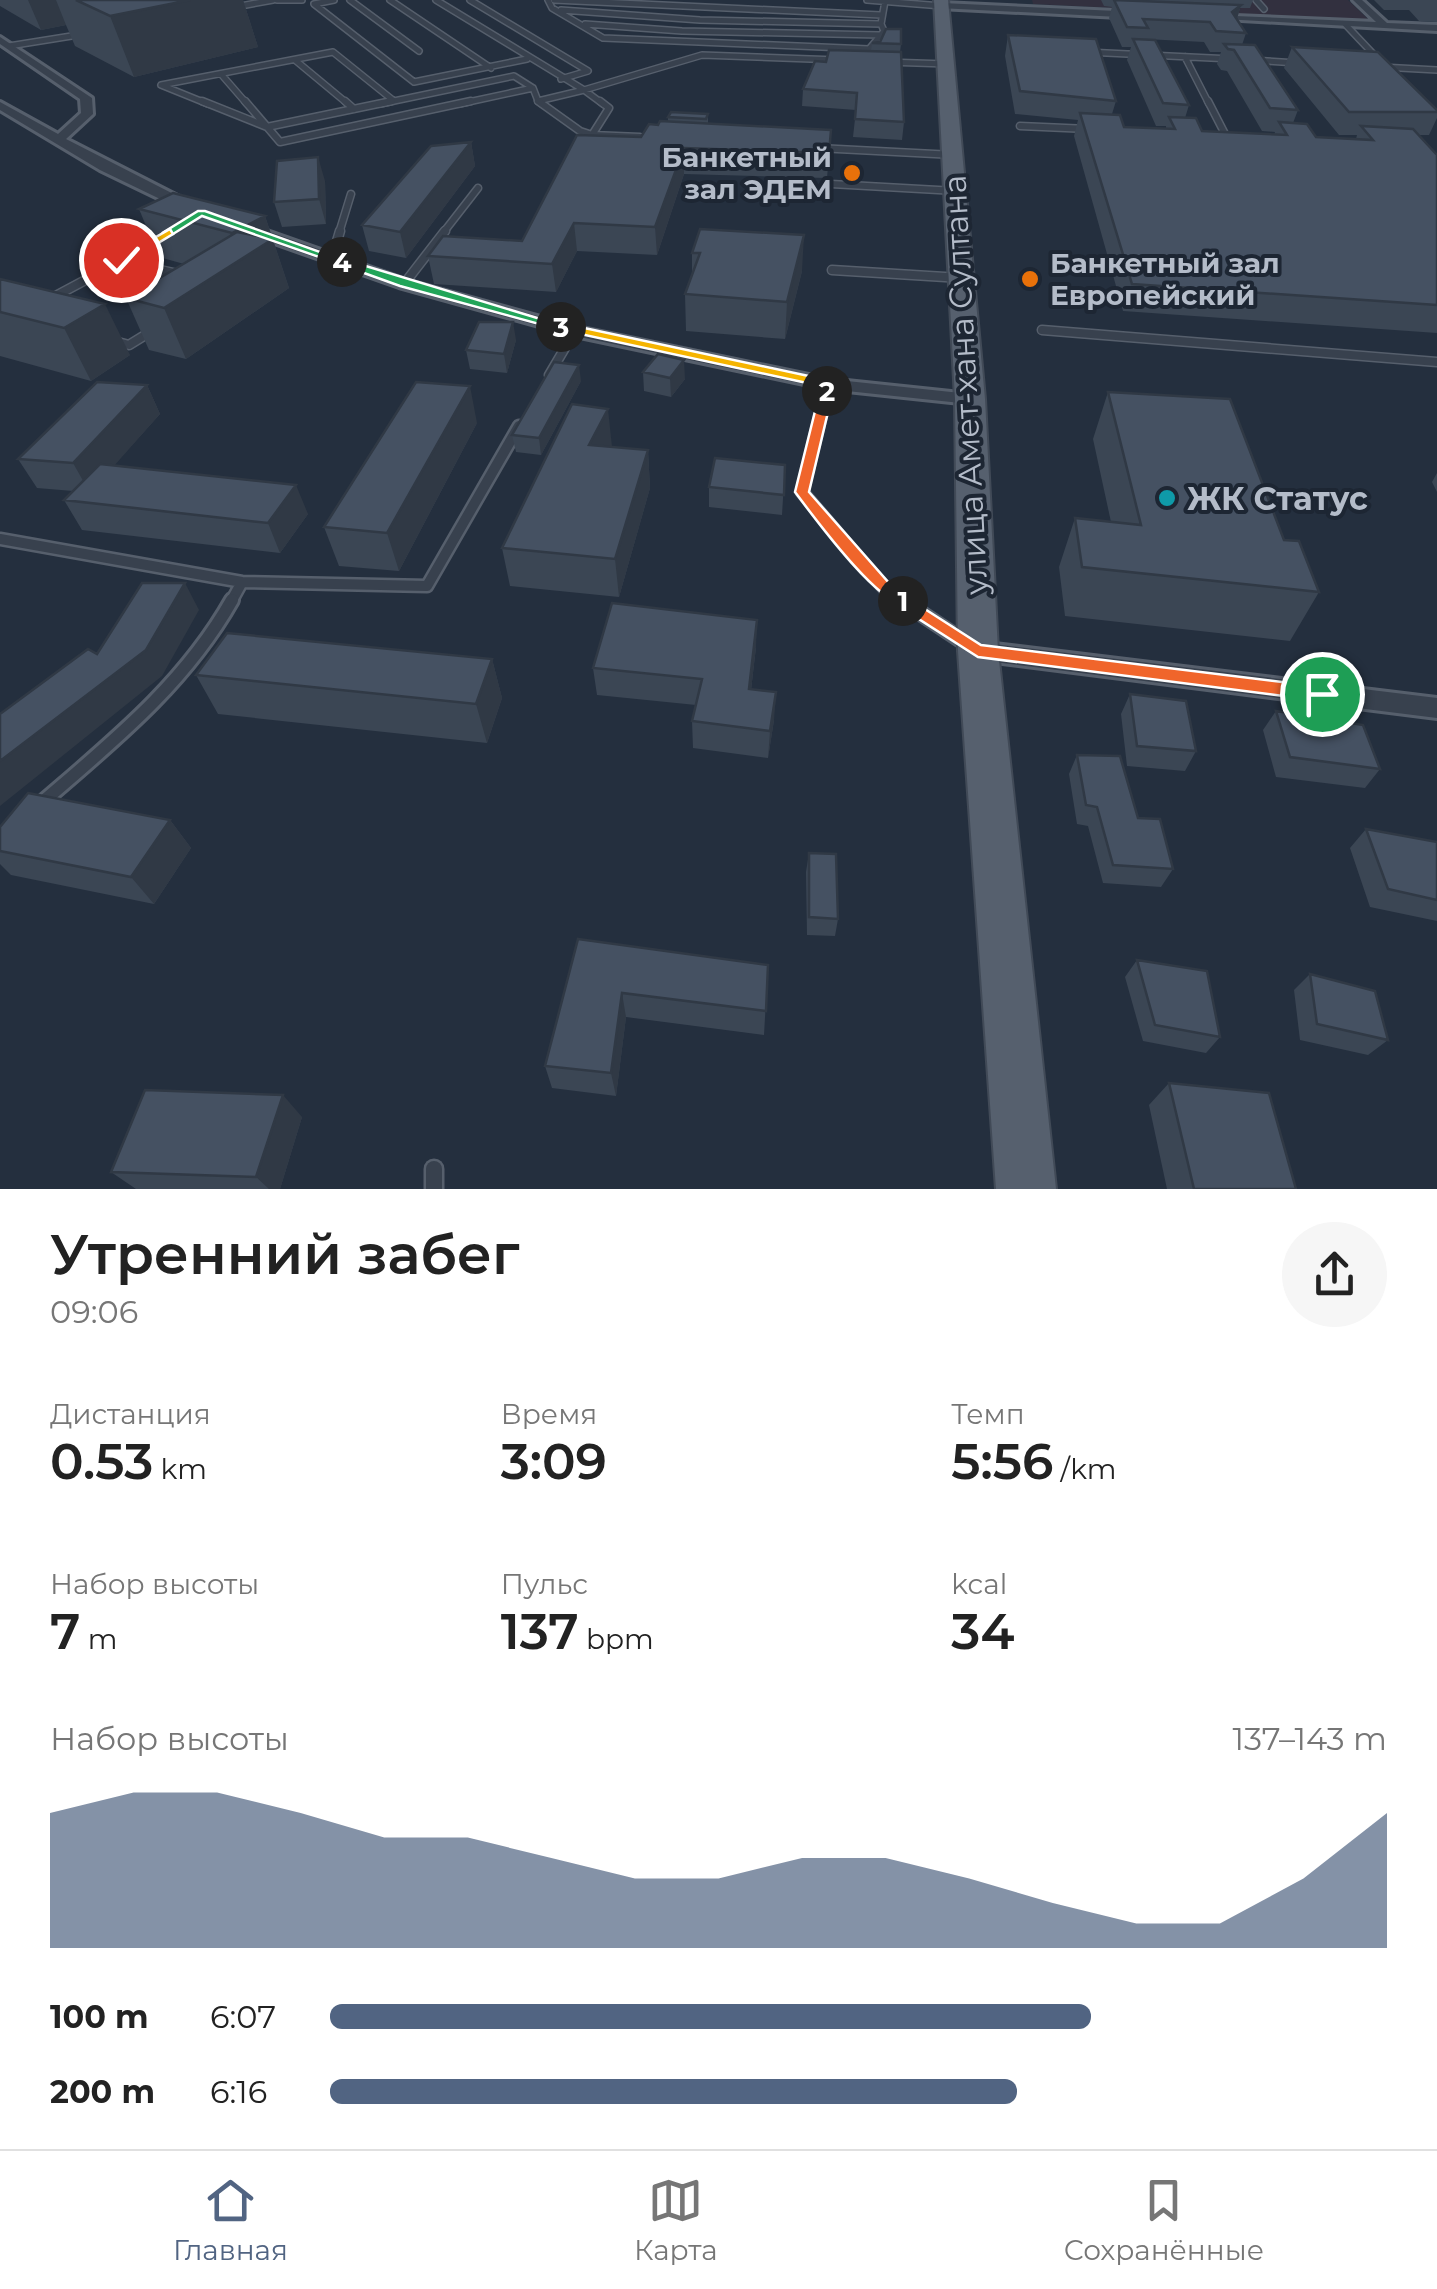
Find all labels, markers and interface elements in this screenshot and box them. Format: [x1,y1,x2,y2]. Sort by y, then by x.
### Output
place label: Банкетный зал ЭДЕМ [662,140,832,206]
marker: Банкетный зал ЭДЕМ [841,162,863,184]
street label: улица Амет-хана Султана [935,174,996,597]
pin [79,218,164,303]
icon: check [94,233,149,288]
pin: 4 [317,237,367,287]
text: 4 [332,245,352,279]
place label: Банкетный зал Европейский [1050,246,1280,312]
marker: Банкетный зал Европейский [1019,268,1041,290]
pin: 3 [536,302,586,352]
text: 3 [553,310,569,344]
pin: 2 [802,366,852,416]
text: 2 [819,374,835,408]
place label: ЖК Статус [1187,479,1368,518]
marker: ЖК Статус [1156,487,1178,509]
pin: 1 [878,576,928,626]
text: 1 [898,584,908,618]
pin [1280,652,1365,737]
icon: arrive [1295,667,1350,722]
text: Утренний забег [50,1221,520,1288]
button: share [1282,1222,1387,1327]
text: 09:06 [50,1292,138,1331]
text: Дистанция [50,1397,211,1431]
text: Время [501,1397,597,1431]
text: Темп [951,1397,1025,1431]
text: 0.53 [50,1431,153,1492]
text: 3:09 [501,1431,607,1492]
text: 5:56 [951,1431,1053,1492]
text: km [153,1452,207,1486]
text: /km [1053,1452,1116,1486]
text: Набор высоты [50,1567,259,1601]
text: Пульс [501,1567,588,1601]
text: kcal [951,1567,1007,1601]
text: 7 [50,1601,80,1662]
text: 137 [501,1601,579,1662]
text: 34 [951,1601,1014,1662]
text: m [80,1622,117,1656]
text: bpm [579,1622,654,1656]
text: Набор высоты [50,1719,289,1758]
text: 137–143 m [1233,1719,1387,1758]
text: 100 m [50,1997,149,2036]
text: 6:07 [210,1997,276,2036]
text: 200 m [50,2072,155,2111]
text: 6:16 [210,2072,267,2111]
tab: Главная [173,2173,288,2267]
tab: Карта [634,2173,718,2267]
tab: Сохранённые [1064,2173,1264,2267]

